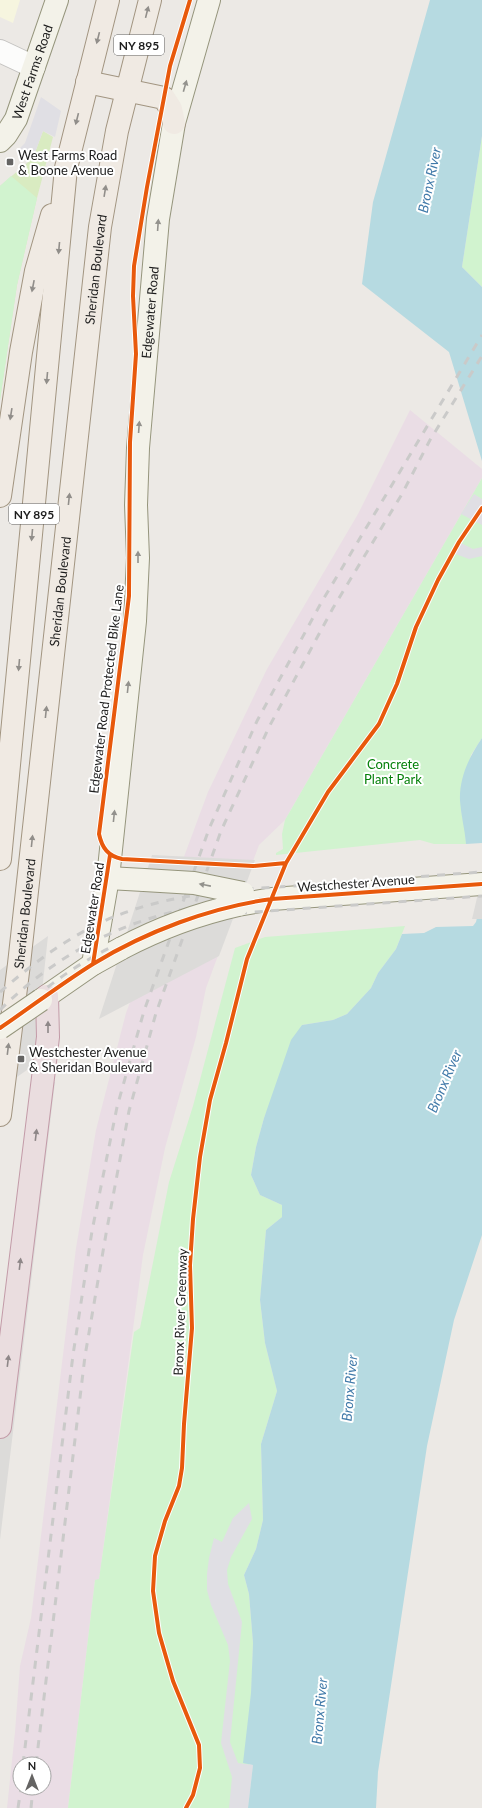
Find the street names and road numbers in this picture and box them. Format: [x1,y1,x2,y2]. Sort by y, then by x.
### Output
street label: West Farms Road [8,22,56,122]
road number: NY 895 [114,35,164,55]
street label: Sheridan Boulevard [81,213,110,325]
street label: Edgewater Road [138,266,162,359]
road number: NY 895 [9,504,59,524]
street label: Sheridan Boulevard [46,535,74,647]
street label: Edgewater Road Protected Bike Lane [85,584,127,794]
street label: Sheridan Boulevard [10,858,39,970]
street label: Edgewater Road [77,861,107,955]
street label: Westchester Avenue [297,871,415,895]
street label: Bronx River Greenway [170,1248,190,1376]

